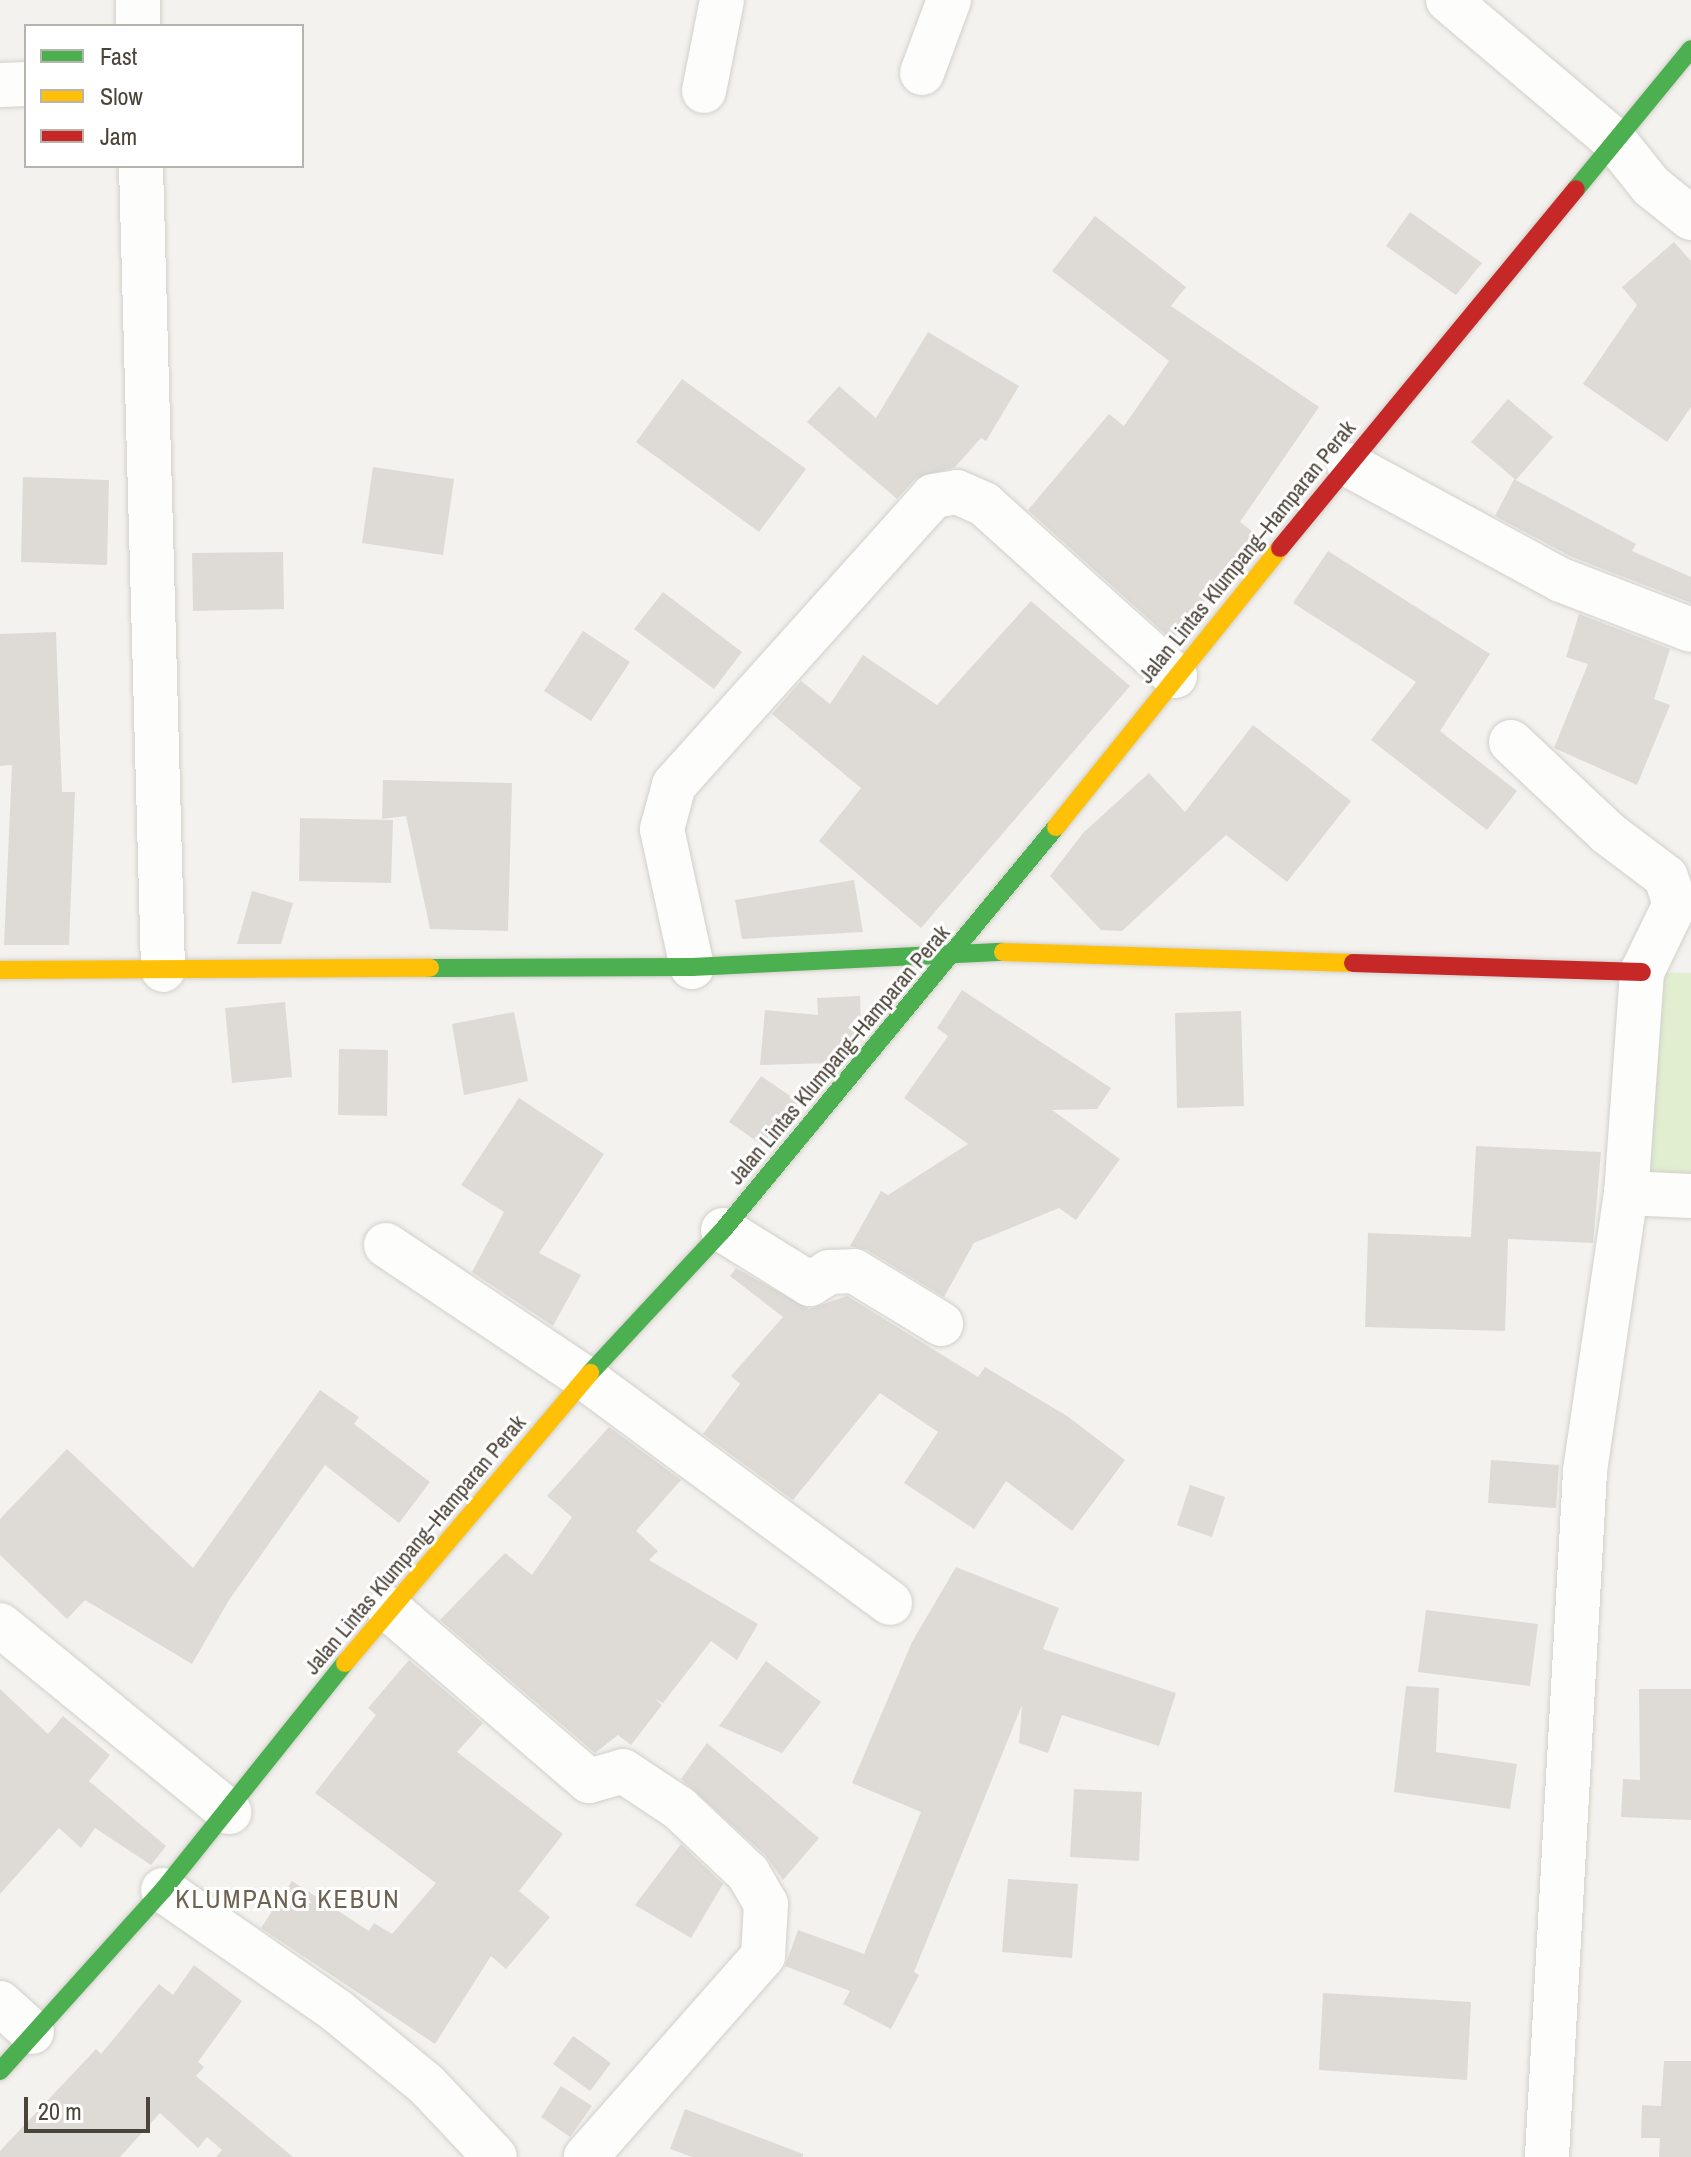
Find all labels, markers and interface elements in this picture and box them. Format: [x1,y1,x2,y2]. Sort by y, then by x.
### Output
legend [24,24,304,168]
text: Fast [100,40,137,72]
text: Slow [100,80,143,112]
text: Jam [100,120,137,152]
street label: Jalan Lintas Klumpang–Hamparan Perak [1133,415,1361,689]
street label: Jalan Lintas Klumpang–Hamparan Perak [723,920,955,1190]
street label: Jalan Lintas Klumpang–Hamparan Perak [299,1410,531,1680]
district label: KLUMPANG KEBUN [175,1883,401,1915]
scale bar [28,2081,154,2131]
text: 20 m [38,2095,82,2127]

